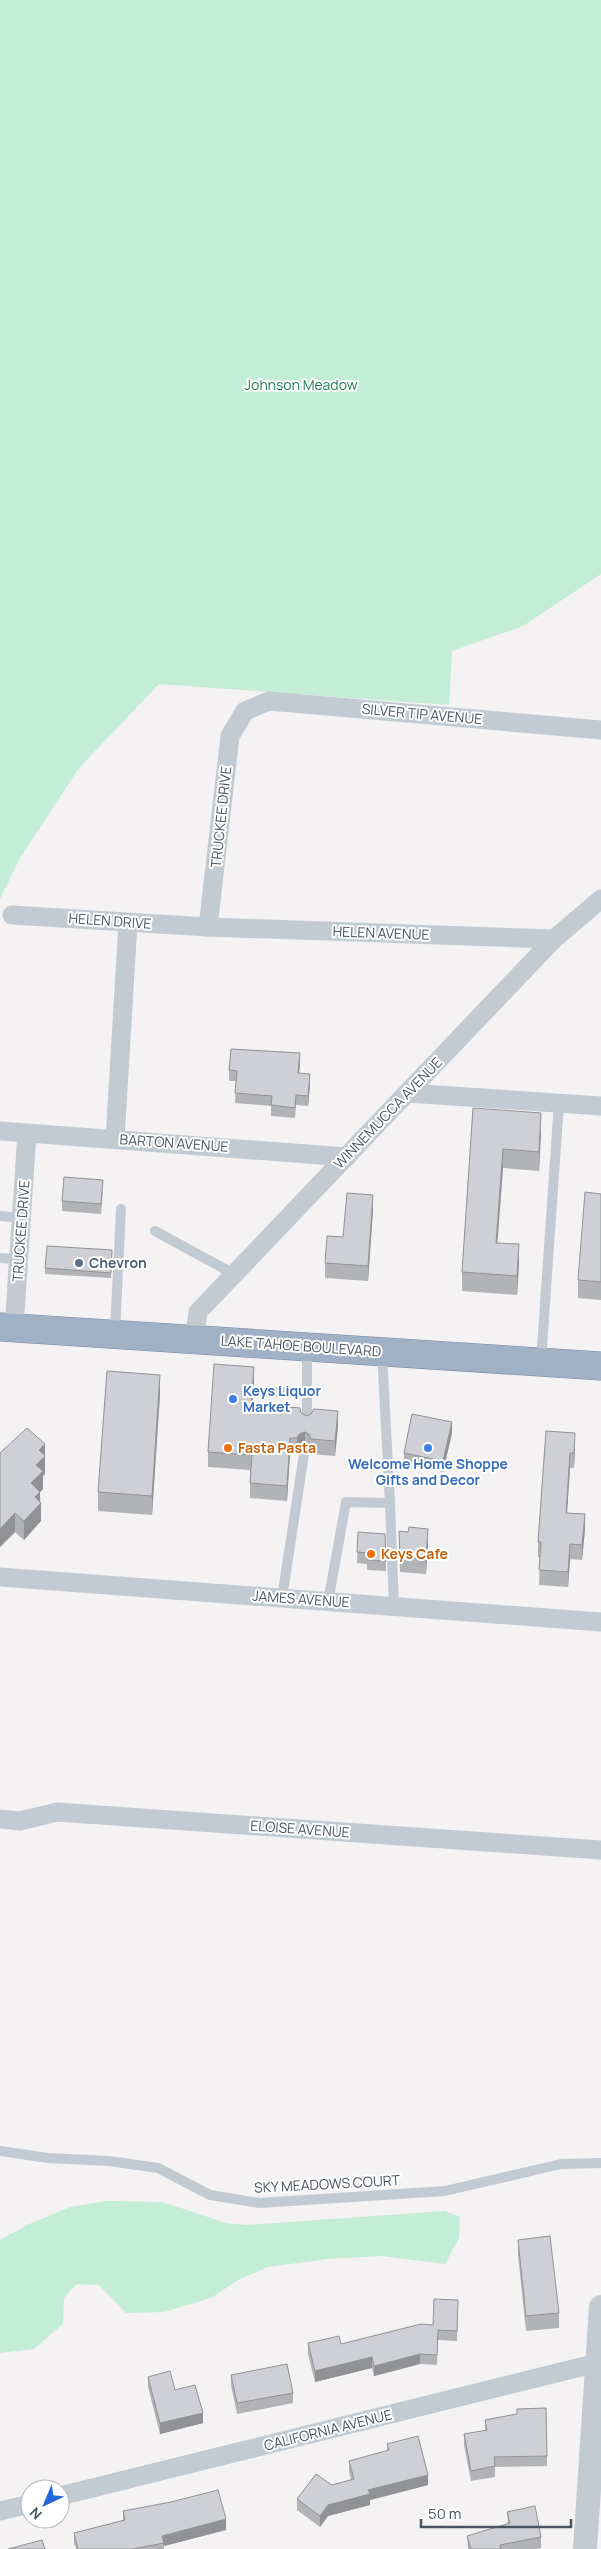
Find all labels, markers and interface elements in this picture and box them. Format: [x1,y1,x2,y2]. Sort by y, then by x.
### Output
park label: Johnson Meadow [245,375,358,394]
street label: SILVER TIP AVENUE [361,699,483,728]
street label: TRUCKEE DRIVE [206,765,235,869]
street label: HELEN DRIVE [68,908,152,933]
street label: HELEN AVENUE [332,921,430,944]
street label: WINNEMUCCA AVENUE [329,1053,446,1173]
street label: BARTON AVENUE [119,1129,229,1156]
street label: TRUCKEE DRIVE [7,1179,34,1283]
place label: Chevron [89,1253,147,1272]
marker: Chevron [73,1257,85,1269]
street label: LAKE TAHOE BOULEVARD [220,1330,382,1361]
place label: Keys Liquor Market [243,1381,321,1416]
marker: Keys Liquor Market [227,1393,239,1405]
place label: Fasta Pasta [238,1438,316,1457]
marker: Fasta Pasta [222,1442,234,1454]
marker: Welcome Home Shoppe Gifts and Decor [422,1442,434,1454]
place label: Welcome Home Shoppe Gifts and Decor [348,1454,508,1489]
place label: Keys Cafe [381,1544,448,1563]
marker: Keys Cafe [365,1548,377,1560]
street label: JAMES AVENUE [252,1586,350,1611]
street label: ELOISE AVENUE [250,1816,350,1841]
street label: SKY MEADOWS COURT [254,2170,401,2197]
street label: CALIFORNIA AVENUE [262,2404,394,2455]
north arrow [20,2479,70,2529]
scale bar [421,2496,571,2528]
text: N [25,2503,46,2524]
text: 50 m [428,2503,462,2524]

